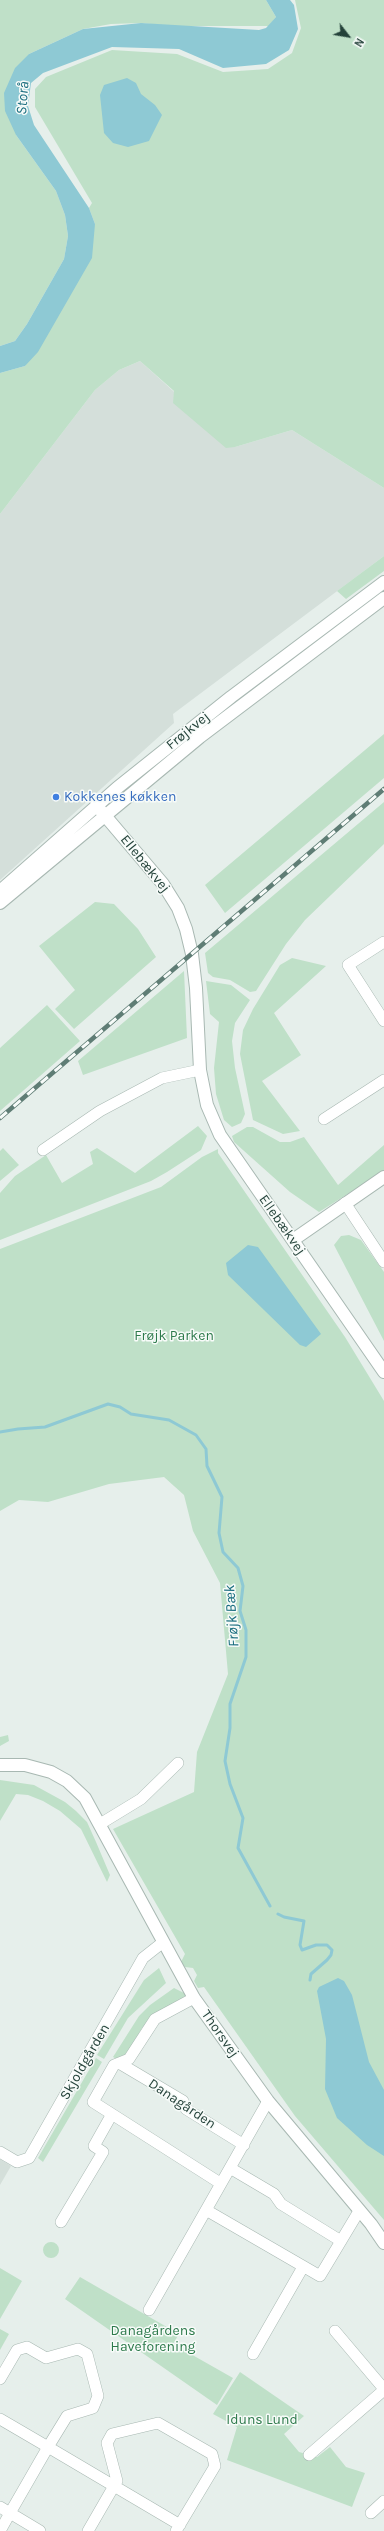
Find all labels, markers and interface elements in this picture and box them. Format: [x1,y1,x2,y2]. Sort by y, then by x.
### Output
north arrow [328,16,368,56]
text: N [351,36,366,49]
water label: Storå [13,81,33,115]
street label: Frøjkvej [163,708,213,754]
place label: Kokkenes køkken [64,789,176,805]
marker: Kokkenes køkken [51,792,61,802]
street label: Ellebækvej [117,832,173,896]
street label: Ellebækvej [255,1192,309,1258]
park label: Frøjk Parken [134,1328,214,1344]
water label: Frøjk Bæk [221,1584,243,1648]
street label: Thorsvej [198,2007,242,2061]
street label: Skjoldgården [56,2021,114,2103]
street label: Danagården [145,2075,219,2133]
park label: Danagårdens Haveforening [110,2323,196,2356]
park label: Iduns Lund [226,2412,298,2428]

